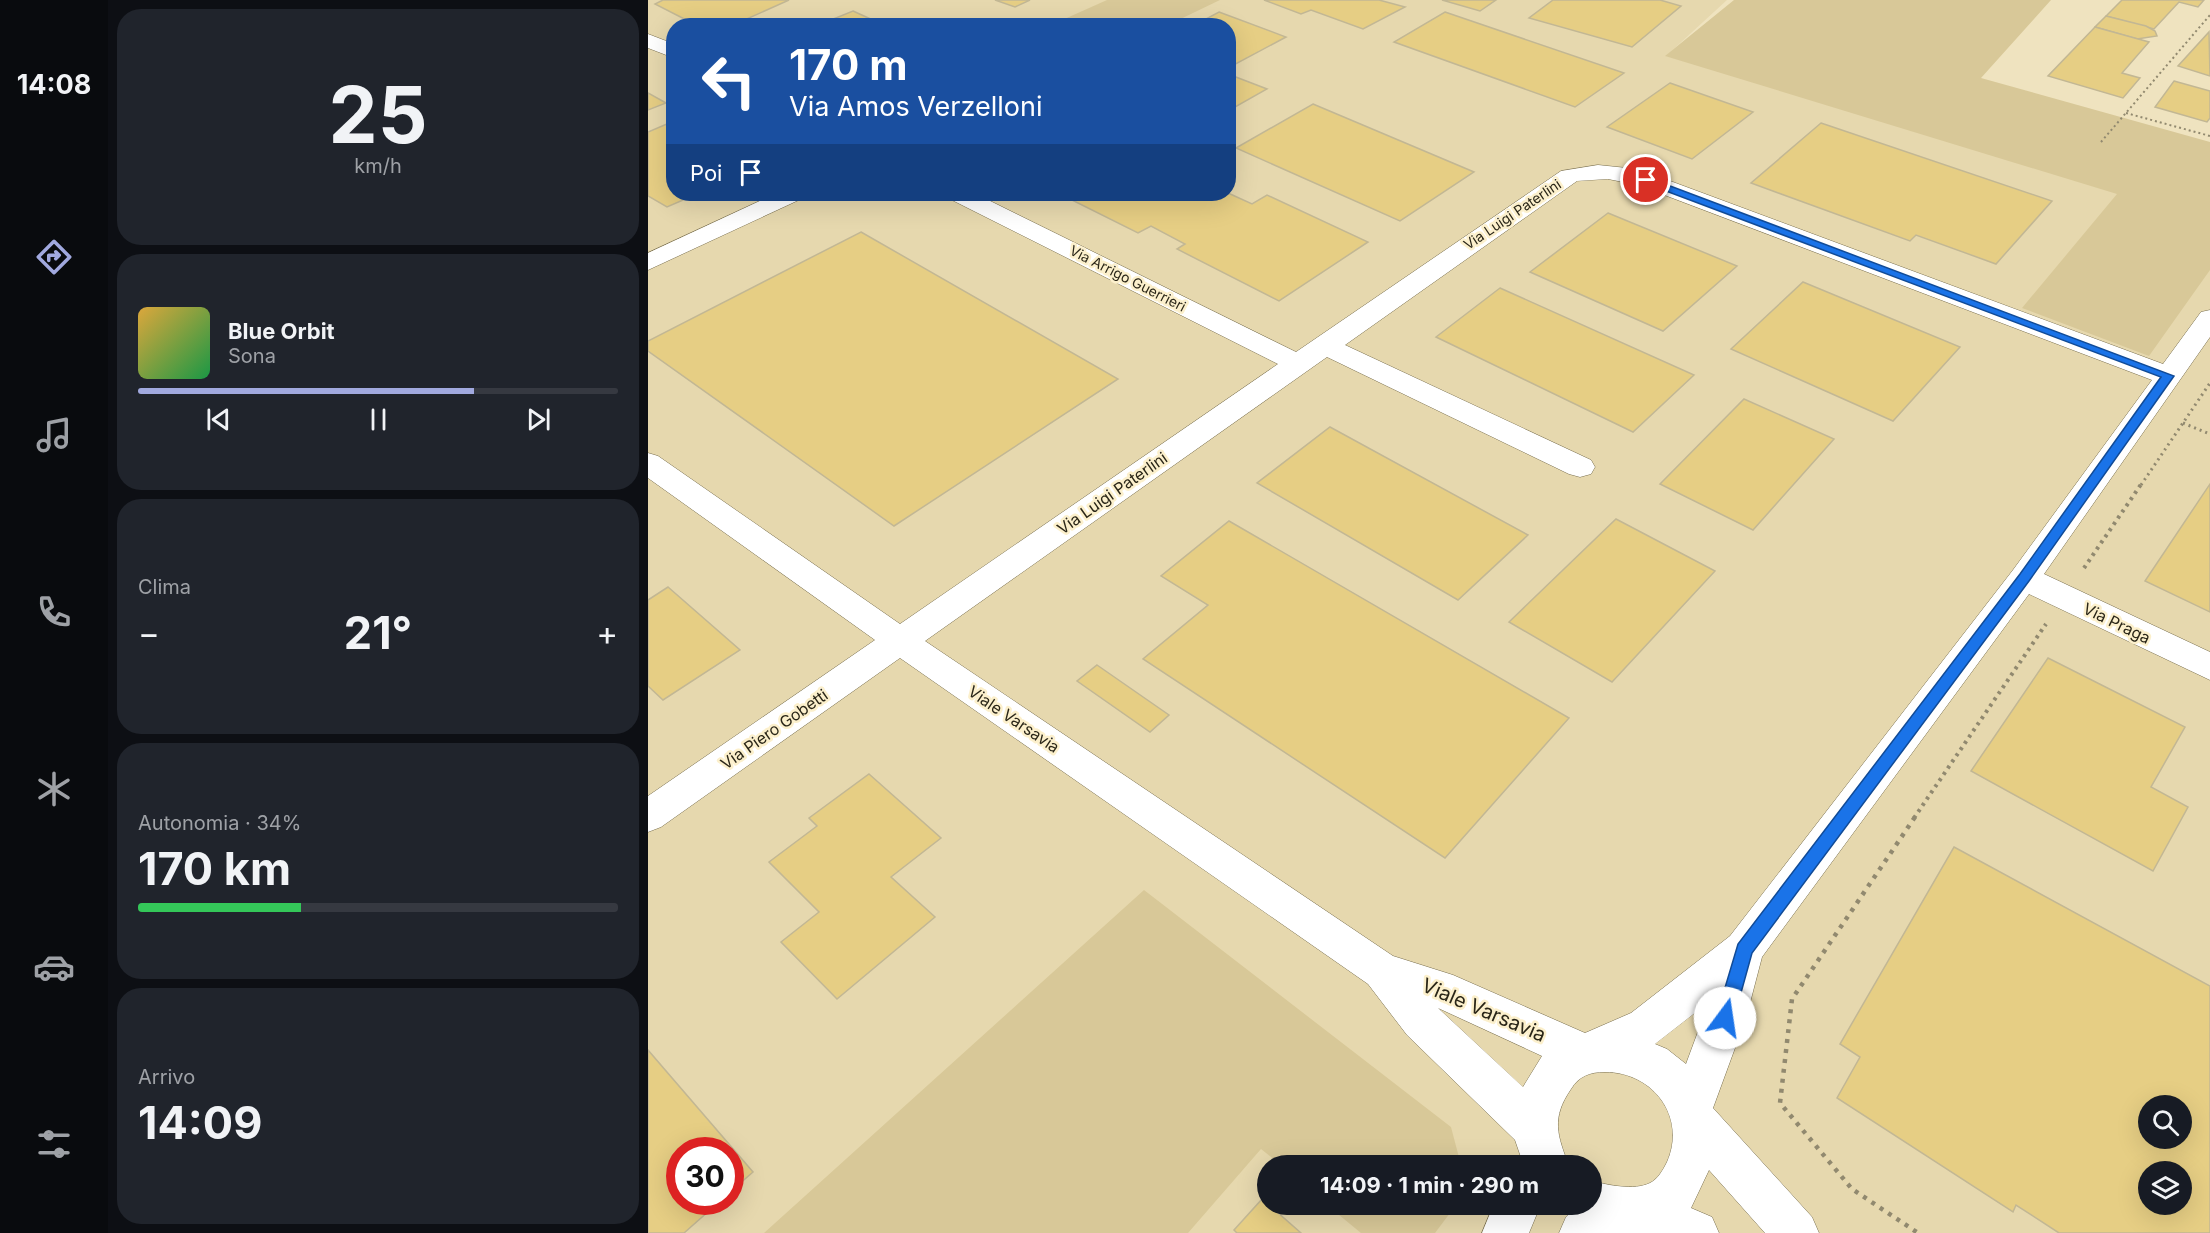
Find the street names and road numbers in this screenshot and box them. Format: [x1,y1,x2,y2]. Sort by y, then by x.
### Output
street label: Via Luigi Paterlini [1460,175,1564,253]
street label: Via Arrigo Guerrieri [1067,241,1189,315]
street label: Via Luigi Paterlini [1053,448,1171,538]
street label: Via Praga [2080,598,2154,648]
street label: Viale Varsavia [965,681,1063,757]
street label: Via Piero Gobetti [717,685,831,773]
street label: Viale Varsavia [1418,973,1550,1047]

